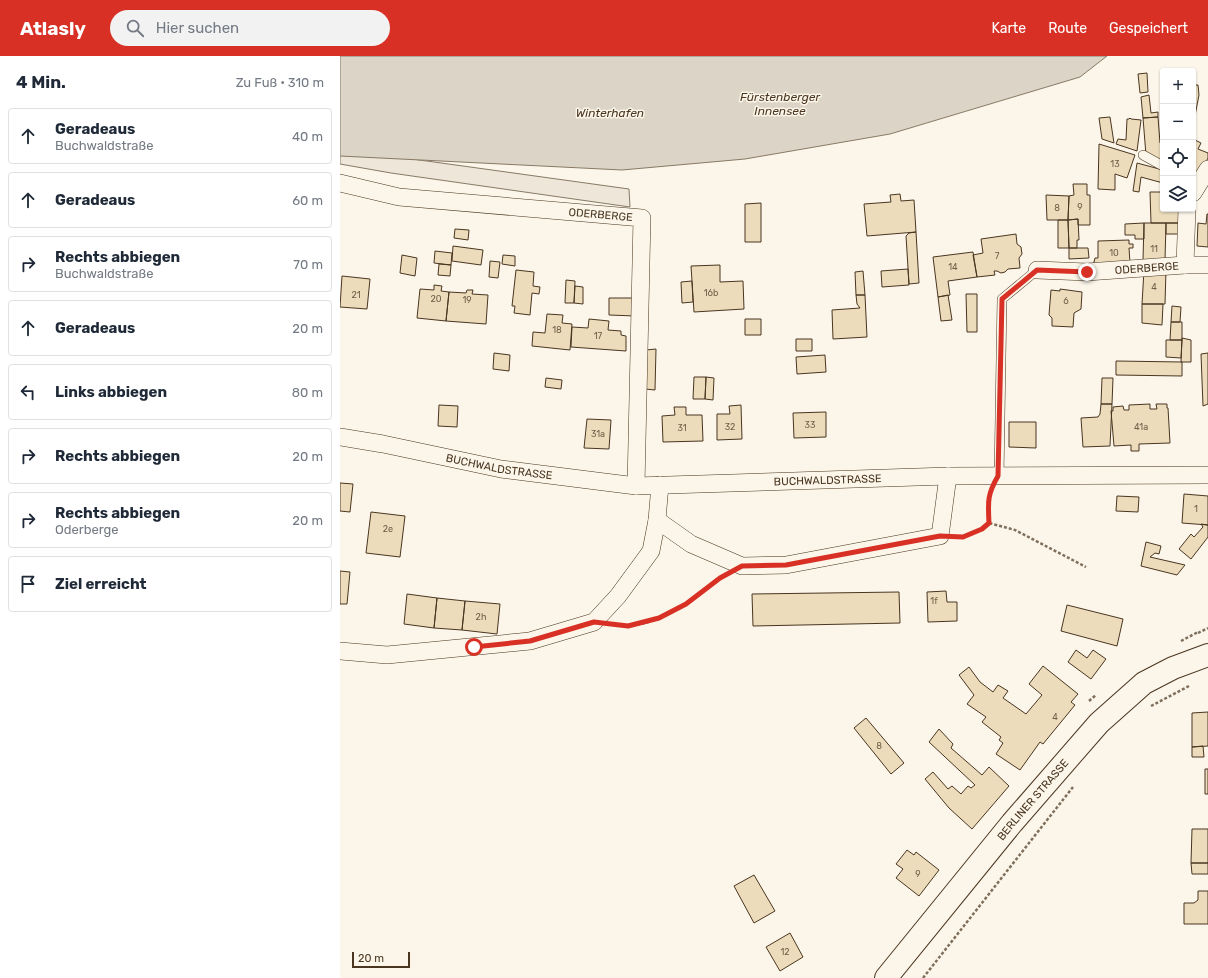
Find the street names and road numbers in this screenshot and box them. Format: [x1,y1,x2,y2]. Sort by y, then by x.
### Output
street label: ODERBERGE [568,205,634,224]
street label: ODERBERGE [1114,259,1180,277]
street label: BUCHWALDSTRASSE [445,451,554,482]
street label: BUCHWALDSTRASSE [773,472,882,488]
street label: BERLINER STRASSE [994,756,1071,843]

